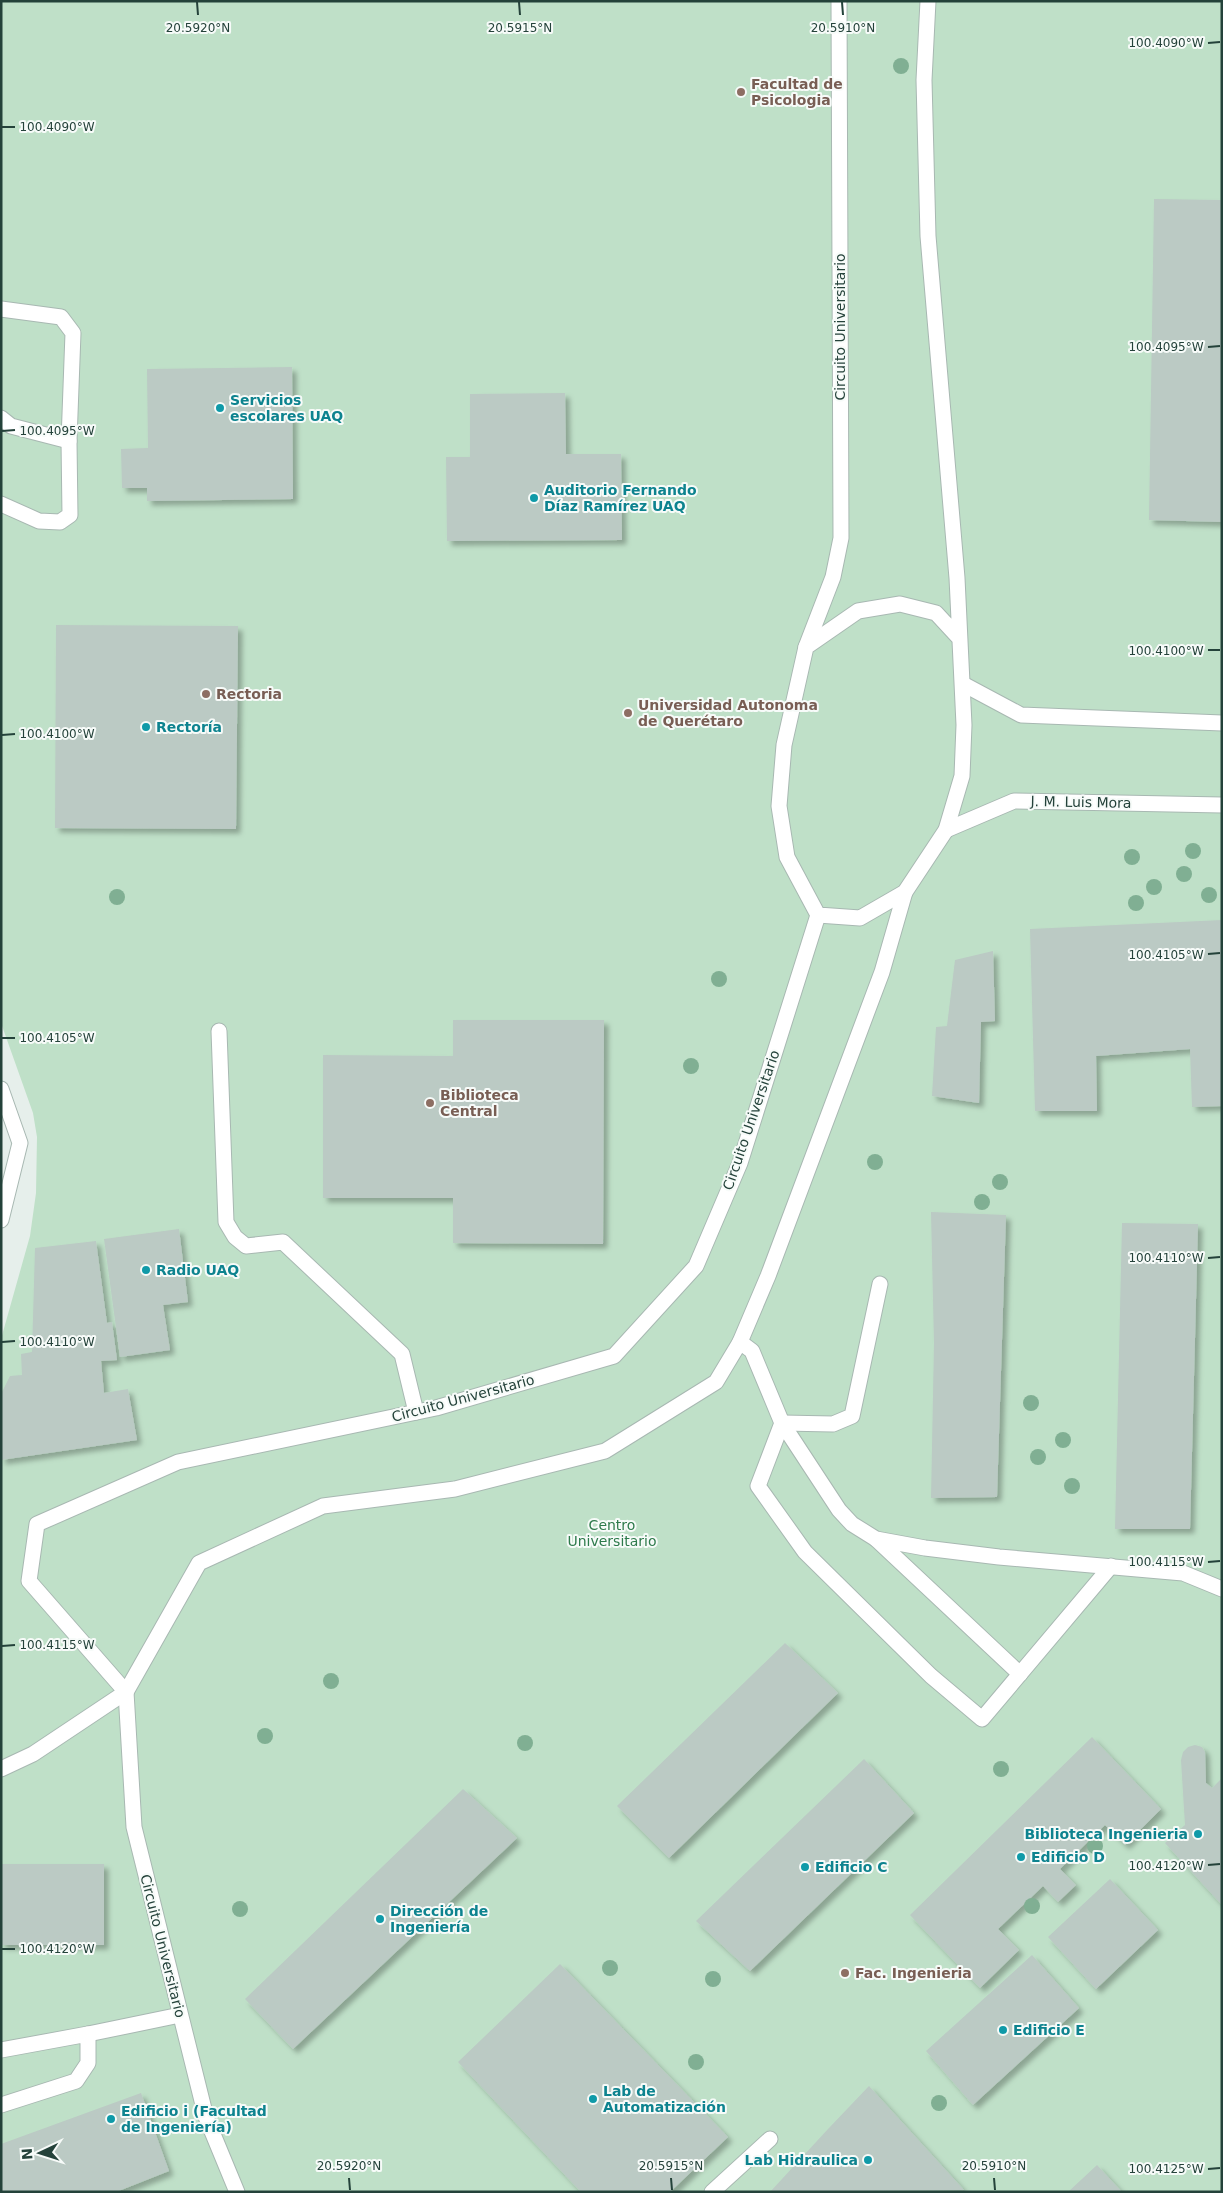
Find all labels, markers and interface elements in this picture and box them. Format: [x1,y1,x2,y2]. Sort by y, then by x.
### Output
text: 20.5920°N [166,21,230,35]
text: 20.5915°N [488,21,552,35]
text: 20.5910°N [811,21,875,35]
text: 100.4090°W [1128,36,1204,50]
place label: Facultad de Psicologia [751,76,843,108]
marker: Facultad de Psicologia [735,86,747,98]
text: 100.4090°W [19,120,95,134]
street label: Circuito Universitario [832,253,848,401]
text: 100.4095°W [1128,340,1204,354]
place label: Servicios escolares UAQ [230,392,343,424]
marker: Servicios escolares UAQ [214,402,226,414]
text: 100.4095°W [19,424,95,438]
place label: Auditorio Fernando Díaz Ramírez UAQ [544,482,697,514]
marker: Auditorio Fernando Díaz Ramírez UAQ [528,492,540,504]
text: 100.4100°W [1128,644,1204,658]
place label: Rectoria [216,686,282,702]
marker: Rectoria [200,688,212,700]
place label: Universidad Autonoma de Querétaro [638,697,818,729]
marker: Universidad Autonoma de Querétaro [622,707,634,719]
place label: Rectoría [156,719,222,735]
marker: Rectoría [140,721,152,733]
text: 100.4100°W [19,727,95,741]
street label: J. M. Luis Mora [1029,793,1132,811]
text: 100.4105°W [1128,948,1204,962]
text: 100.4105°W [19,1031,95,1045]
street label: Circuito Universitario [719,1048,783,1192]
place label: Biblioteca Central [440,1087,519,1119]
marker: Biblioteca Central [424,1097,436,1109]
text: 100.4110°W [1128,1251,1204,1265]
place label: Radio UAQ [156,1262,239,1278]
marker: Radio UAQ [140,1264,152,1276]
text: 100.4110°W [19,1335,95,1349]
street label: Circuito Universitario [390,1371,536,1425]
park label: Centro Universitario [567,1517,657,1549]
text: 100.4115°W [1128,1555,1204,1569]
text: 100.4115°W [19,1638,95,1652]
place label: Biblioteca Ingenieria [1024,1826,1188,1842]
marker: Biblioteca Ingenieria [1192,1828,1204,1840]
place label: Edificio D [1031,1849,1105,1865]
marker: Edificio D [1015,1851,1027,1863]
place label: Edificio C [815,1859,888,1875]
text: 100.4120°W [1128,1859,1204,1873]
marker: Edificio C [799,1861,811,1873]
street label: Circuito Universitario [137,1873,189,2019]
place label: Dirección de Ingeniería [390,1903,488,1935]
marker: Dirección de Ingeniería [374,1913,386,1925]
text: 100.4120°W [19,1942,95,1956]
place label: Fac. Ingenieria [855,1965,972,1981]
marker: Fac. Ingenieria [839,1967,851,1979]
place label: Edificio E [1013,2022,1085,2038]
marker: Edificio E [997,2024,1009,2036]
place label: Lab de Automatización [603,2083,726,2115]
marker: Lab de Automatización [587,2093,599,2105]
place label: Edificio i (Facultad de Ingeniería) [121,2103,267,2135]
marker: Edificio i (Facultad de Ingeniería) [105,2113,117,2125]
north arrow [15,2128,65,2178]
text: N [19,2148,35,2160]
place label: Lab Hidraulica [745,2152,858,2168]
marker: Lab Hidraulica [862,2154,874,2166]
text: 20.5920°N [317,2159,381,2173]
text: 20.5915°N [639,2159,703,2173]
text: 20.5910°N [962,2159,1026,2173]
text: 100.4125°W [1128,2162,1204,2176]

